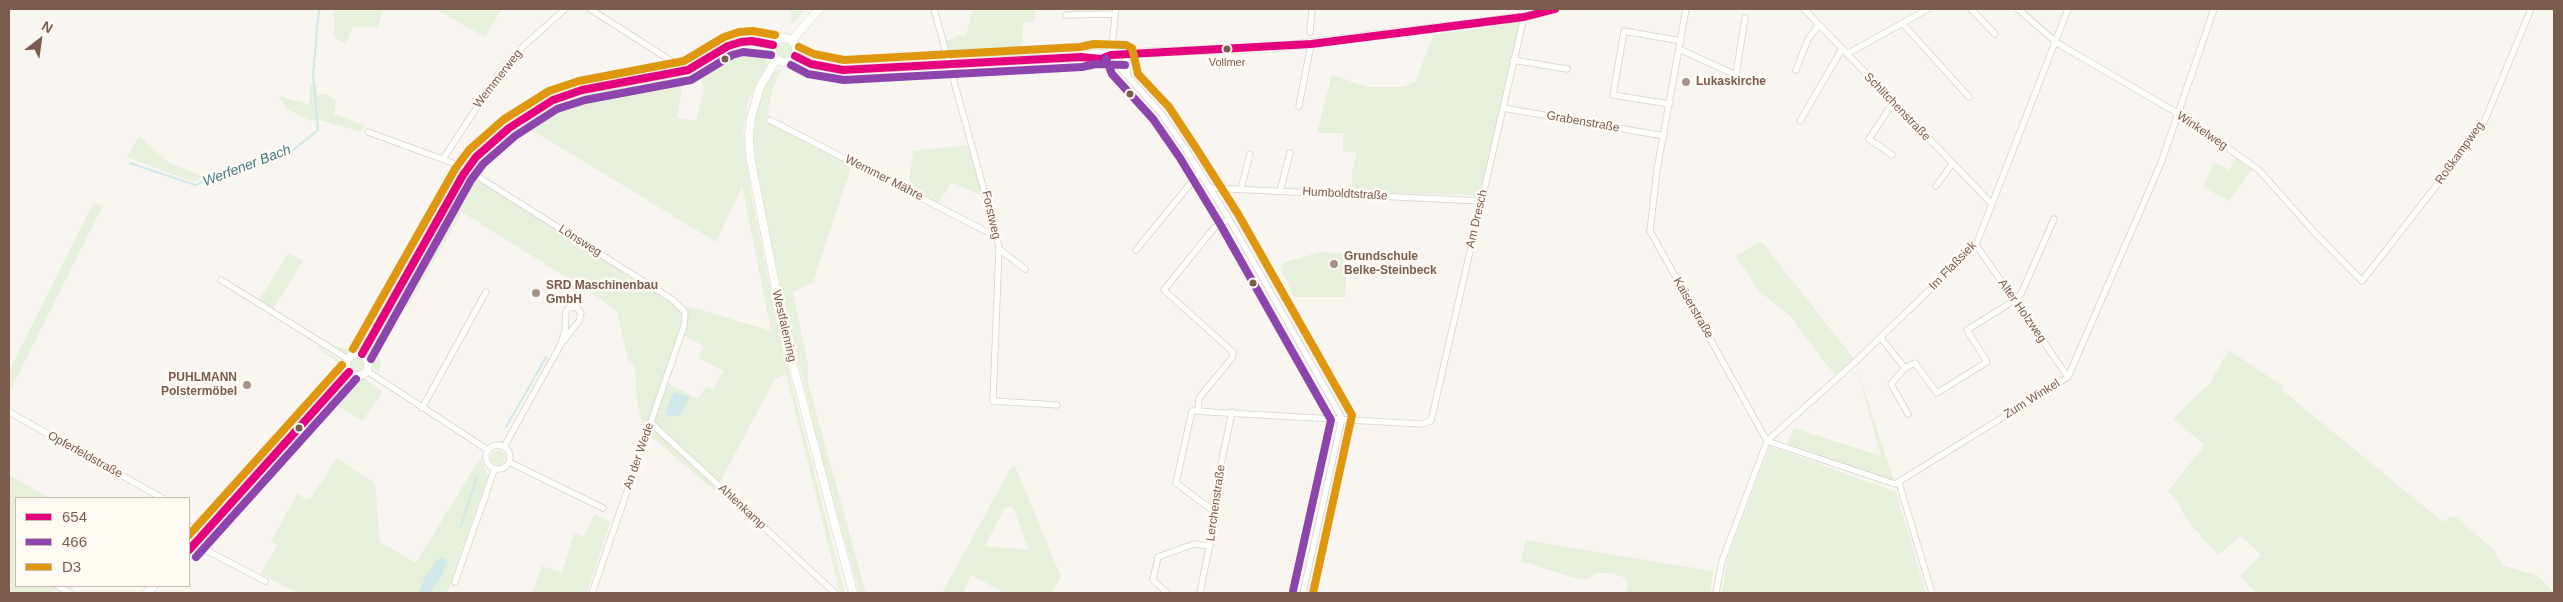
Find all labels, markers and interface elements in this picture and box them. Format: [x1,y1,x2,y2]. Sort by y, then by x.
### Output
north arrow [15,15,65,65]
text: N [39,18,56,36]
marker: Vollmer [1222,44,1232,54]
street label: Wemmerweg [471,47,525,111]
unlabelled marker [720,54,730,64]
place label: Vollmer [1209,56,1245,70]
street label: Schlitchenstraße [1861,70,1933,144]
place label: Lukaskirche [1696,75,1766,89]
marker: Lukaskirche [1680,76,1692,88]
unlabelled marker [1125,89,1135,99]
street label: Grabenstraße [1545,108,1621,136]
street label: Winkelweg [2174,109,2230,153]
street label: Roßkampweg [2432,119,2488,187]
water label: Werfener Bach [201,141,293,191]
street label: Wemmer Mähre [843,152,925,204]
street label: Humboldtstraße [1302,185,1388,203]
street label: Am Dresch [1463,188,1491,250]
street label: Forstweg [978,189,1004,241]
street label: Lönsweg [556,222,604,260]
street label: Im Flaßsiek [1926,239,1980,293]
place label: Grundschule Belke-Steinbeck [1344,250,1437,278]
marker: Grundschule Belke-Steinbeck [1328,258,1340,270]
street label: Kaiserstraße [1670,275,1716,341]
street label: Alter Holzweg [1995,277,2049,345]
unlabelled marker [1248,278,1258,288]
place label: SRD Maschinenbau GmbH [546,279,658,307]
marker: SRD Maschinenbau GmbH [530,287,542,299]
street label: Westfalenring [769,289,799,363]
place label: PUHLMANN Polstermöbel [161,371,237,399]
street label: Zum Winkel [2001,376,2063,422]
marker: PUHLMANN Polstermöbel [241,379,253,391]
street label: An der Wede [621,421,657,491]
unlabelled marker [294,423,304,433]
street label: Opferfeldstraße [45,428,125,482]
street label: Lerchenstraße [1203,464,1229,542]
street label: Ahlenkamp [715,481,769,533]
legend [15,497,190,587]
text: 654 [62,508,87,525]
text: 466 [62,533,87,550]
text: D3 [62,558,81,575]

